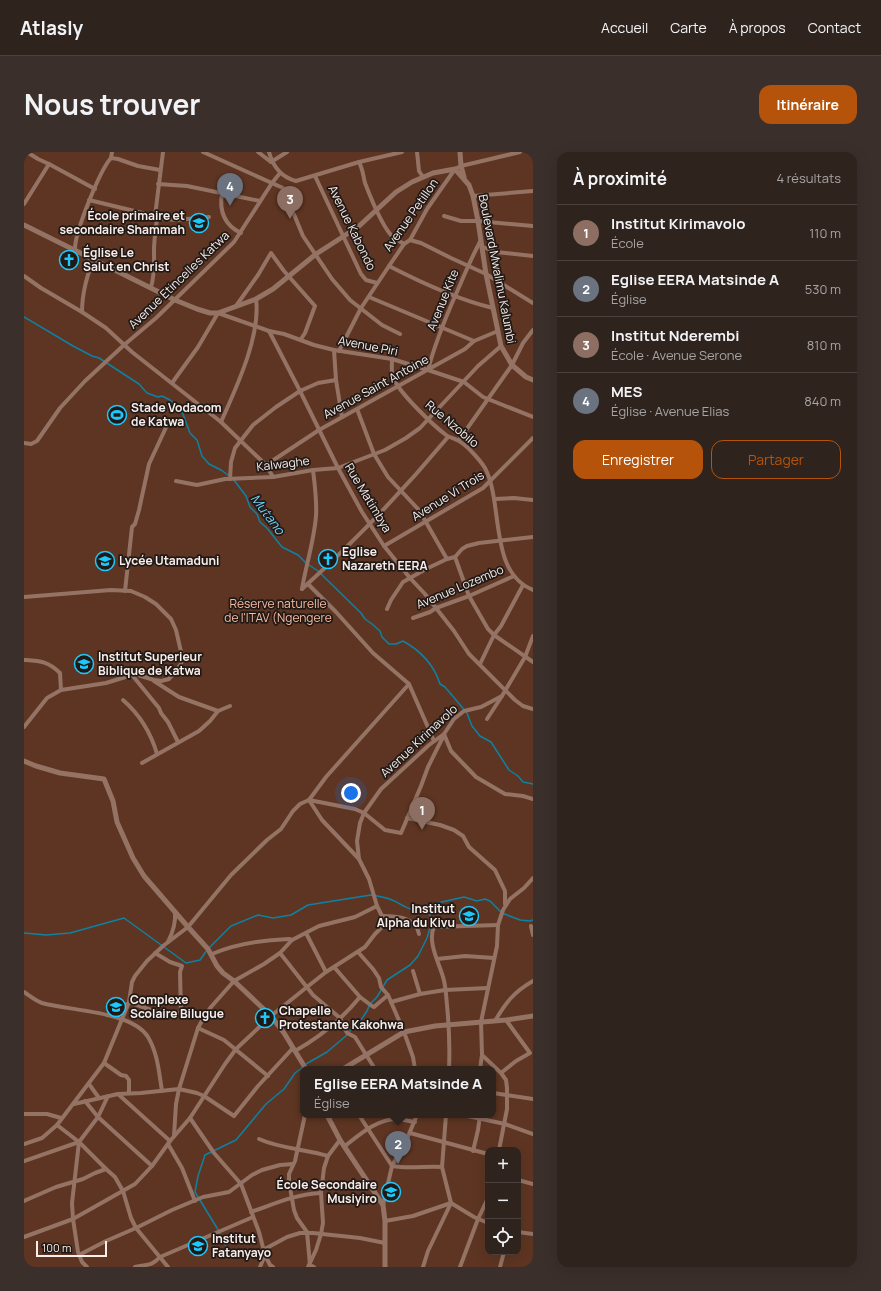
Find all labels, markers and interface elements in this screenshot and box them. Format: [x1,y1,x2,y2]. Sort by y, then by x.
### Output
text: Atlasly [20,15,83,41]
text: Accueil [601,18,648,37]
text: Carte [670,18,707,37]
text: À propos [729,18,786,37]
text: Contact [808,18,861,37]
text: Nous trouver [24,85,200,123]
button: Itinéraire [759,85,857,124]
text: À proximité [573,167,667,190]
text: 4 résultats [776,169,841,187]
pin: 4 [217,173,243,206]
street label: Avenue Petillon [379,175,442,254]
street label: Avenue Kabondo [324,182,380,273]
pin: 3 [277,186,303,219]
street label: Boulevard Mwalimu Kalumbi [475,193,520,345]
place label: École primaire et secondaire Shammah [59,207,185,238]
school or university icon: École primaire et secondaire Shammah [188,212,210,234]
text: Institut Kirimavolo [611,213,745,234]
text: 1 [583,224,589,242]
text: 110 m [809,224,841,242]
street label: Avenue Etincelles Katwa [125,227,233,332]
text: École [611,234,644,252]
place label: Église Le Salut en Christ [83,244,169,275]
church icon: Église Le Salut en Christ [58,249,80,271]
street label: Avenue Kite [422,266,463,333]
text: Eglise EERA Matsinde A [611,269,779,290]
text: 2 [582,280,590,298]
text: 530 m [805,280,841,298]
text: Église [611,290,647,308]
text: Institut Nderembi [611,325,739,346]
street label: Avenue Piri [337,331,399,360]
text: 3 [582,336,590,354]
text: 810 m [807,336,841,354]
text: École · Avenue Serone [611,346,742,364]
street label: Avenue Saint Antoine [320,351,431,423]
text: MES [611,381,642,402]
text: 4 [582,392,590,410]
text: 840 m [804,392,841,410]
street label: Rue Nzobilo [422,396,483,451]
place label: Stade Vodacom de Katwa [131,399,222,430]
text: Église · Avenue Elias [611,402,729,420]
sports icon: Stade Vodacom de Katwa [106,404,128,426]
button: Enregistrer [573,440,703,479]
button: Partager [711,440,841,479]
street label: Kalwaghe [255,452,310,475]
street label: Rue Matimbya [341,460,396,536]
street label: Avenue Vi Trois [408,466,487,525]
water label: Mutano [247,490,290,539]
place label: Eglise Nazareth EERA [342,543,427,574]
church icon: Eglise Nazareth EERA [317,548,339,570]
school or university icon: Lycée Utamaduni [94,550,116,572]
place label: Lycée Utamaduni [119,552,219,569]
street label: Avenue Lozembo [413,560,506,613]
park label: Réserve naturelle de l'ITAV (Ngengere [224,595,332,626]
place label: Institut Superieur Biblique de Katwa [98,648,202,679]
school or university icon: Institut Superieur Biblique de Katwa [73,653,95,675]
street label: Avenue Kirimavolo [376,700,461,781]
your location [341,783,361,803]
pin: 1 [409,797,435,830]
place label: Institut Alpha du Kivu [377,900,455,931]
school or university icon: Institut Alpha du Kivu [458,905,480,927]
place label: Complexe Scolaire Bilugue [130,991,224,1022]
school or university icon: Complexe Scolaire Bilugue [105,996,127,1018]
place label: Chapelle Protestante Kakohwa [279,1002,404,1033]
church icon: Chapelle Protestante Kakohwa [254,1007,276,1029]
popup [300,1066,496,1118]
text: Eglise EERA Matsinde A [314,1073,482,1094]
text: Église [314,1094,350,1112]
pin: 2 [385,1131,411,1164]
map controls [485,1147,521,1255]
button: + [485,1147,521,1183]
place label: École Secondaire Musiyiro [277,1176,377,1207]
school or university icon: École Secondaire Musiyiro [380,1181,402,1203]
button: − [485,1183,521,1219]
button: locate [485,1219,521,1255]
place label: Institut Fatanyayo [212,1230,271,1261]
school or university icon: Institut Fatanyayo [187,1235,209,1257]
scale bar [36,1239,107,1258]
text: 100 m [42,1240,71,1255]

